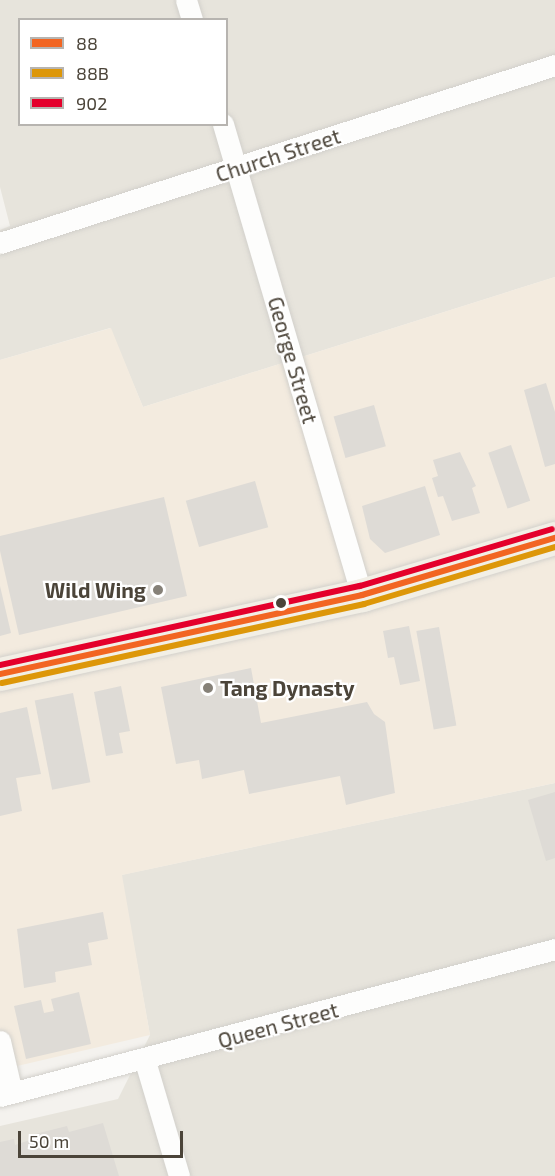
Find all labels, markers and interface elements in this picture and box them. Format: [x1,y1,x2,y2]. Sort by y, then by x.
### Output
legend [18,18,228,126]
text: 88 [76,32,98,54]
text: 88B [76,62,109,84]
text: 902 [76,92,107,114]
street label: Church Street [212,123,344,187]
street label: George Street [263,294,323,426]
place label: Wild Wing [45,577,146,603]
marker: Wild Wing [151,583,165,597]
unlabelled marker [275,597,287,609]
place label: Tang Dynasty [220,675,355,701]
marker: Tang Dynasty [201,681,215,695]
street label: Queen Street [215,997,341,1053]
scale bar [21,1119,186,1157]
text: 50 m [29,1130,69,1152]

